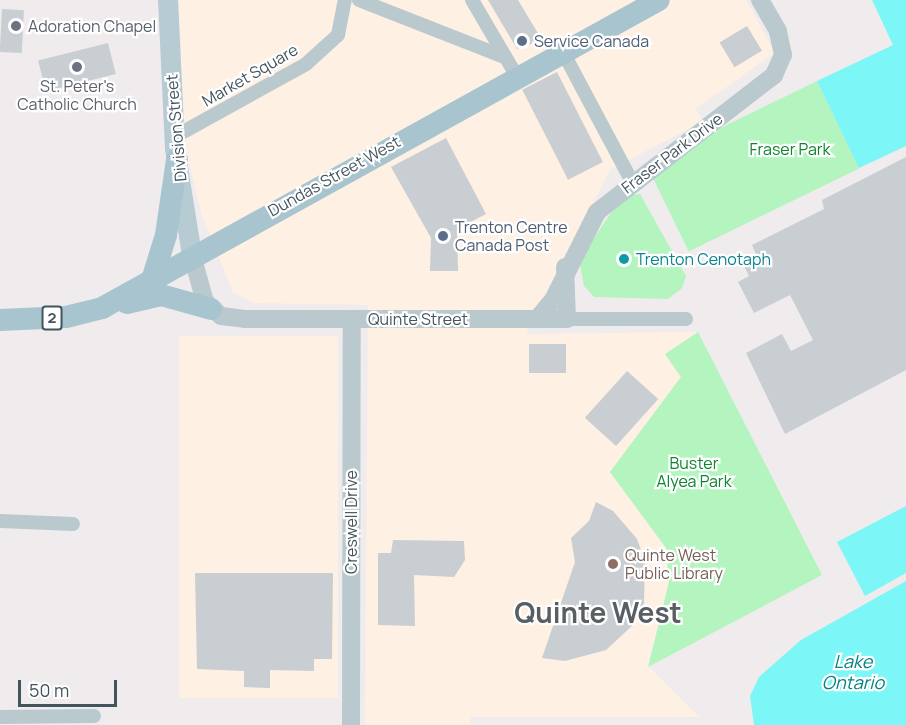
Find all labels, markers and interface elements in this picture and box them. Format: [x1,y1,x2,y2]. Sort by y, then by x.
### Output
place label: Adoration Chapel [28,16,156,36]
marker: Adoration Chapel [9,19,23,33]
place label: Service Canada [534,31,649,51]
marker: Service Canada [515,34,529,48]
street label: Market Square [199,40,301,110]
marker: St. Peter's Catholic Church [70,60,84,74]
street label: Division Street [162,74,190,182]
place label: St. Peter's Catholic Church [17,76,137,114]
street label: Fraser Park Drive [618,109,726,197]
street label: Dundas Street West [265,132,403,220]
park label: Fraser Park [750,139,830,159]
place label: Trenton Centre Canada Post [455,217,568,255]
marker: Trenton Centre Canada Post [436,229,450,243]
place label: Trenton Cenotaph [636,249,771,269]
marker: Trenton Cenotaph [617,252,631,266]
road number: 2 [42,306,62,330]
street label: Quinte Street [368,309,468,329]
park label: Buster Alyea Park [656,453,732,491]
street label: Creswell Drive [341,470,361,574]
place label: Quinte West Public Library [625,545,723,583]
marker: Quinte West Public Library [606,557,620,571]
district label: Quinte West [514,595,682,629]
water label: Lake Ontario [822,651,884,694]
scale bar [21,668,120,706]
text: 50 m [29,678,69,702]

